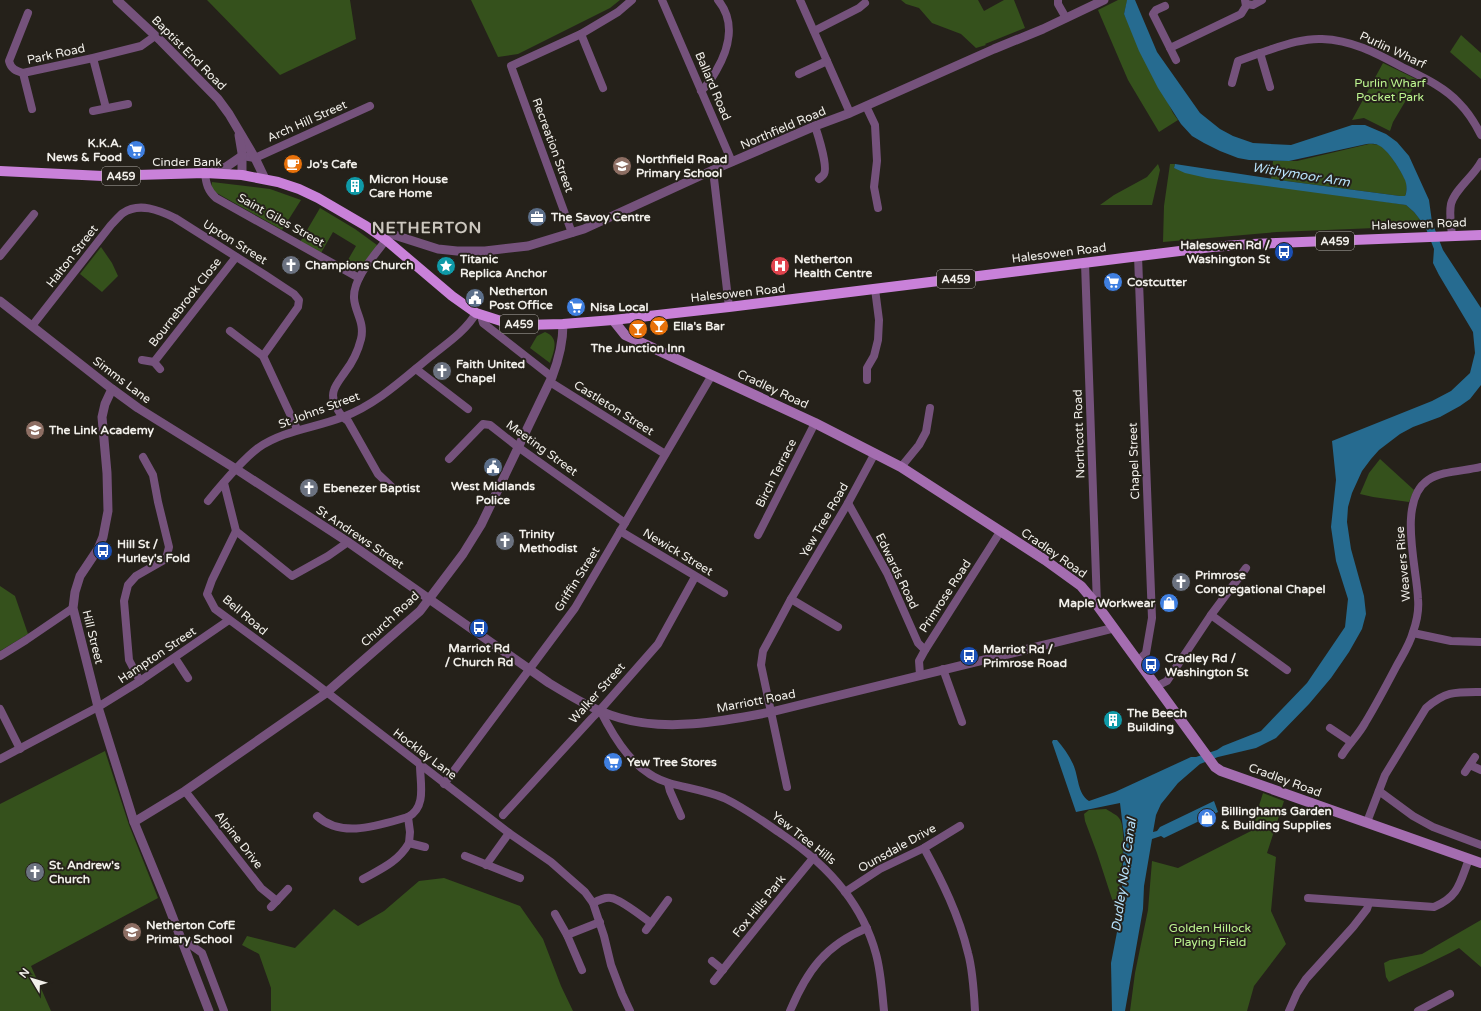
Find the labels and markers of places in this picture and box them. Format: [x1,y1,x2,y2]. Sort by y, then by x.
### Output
place label: K.K.A. News & Food [47,136,122,164]
supermarket icon: K.K.A. News & Food [125,139,147,161]
place label: Northfield Road Primary School [636,152,727,181]
cafe icon: Jo's Cafe [282,153,304,175]
school or university icon: Northfield Road Primary School [611,155,633,177]
place label: Jo's Cafe [306,157,357,171]
place label: Micron House Care Home [369,172,448,200]
building icon: Micron House Care Home [344,175,366,197]
office icon: The Savoy Centre [526,206,548,228]
place label: The Savoy Centre [550,210,651,225]
place label: Halesowen Rd / Washington St [1180,238,1270,267]
bus stop icon: Halesowen Rd / Washington St [1273,241,1295,263]
place label: Titanic Replica Anchor [459,252,547,281]
place label: Netherton Health Centre [794,252,873,280]
church icon: Champions Church [280,254,302,276]
place icon: Titanic Replica Anchor [435,255,457,277]
hospital icon: Netherton Health Centre [769,255,791,277]
place label: Champions Church [305,258,413,273]
supermarket icon: Costcutter [1102,271,1124,293]
place label: Costcutter [1127,275,1187,289]
place label: Netherton Post Office [489,284,553,312]
public building icon: Netherton Post Office [464,287,486,309]
supermarket icon: Nisa Local [565,296,587,318]
place label: Nisa Local [590,300,648,314]
bar icon: Ella's Bar [648,315,670,337]
bar icon: The Junction Inn [627,318,649,340]
place label: Ella's Bar [673,319,725,333]
place label: The Junction Inn [590,341,685,355]
place label: Faith United Chapel [456,357,525,386]
church icon: Faith United Chapel [431,360,453,382]
school or university icon: The Link Academy [24,419,46,441]
place label: The Link Academy [48,423,155,438]
public building icon: West Midlands Police [482,456,504,478]
church icon: Ebenezer Baptist [298,477,320,499]
place label: West Midlands Police [451,479,535,507]
place label: Ebenezer Baptist [323,481,420,496]
place label: Trinity Methodist [518,527,578,555]
church icon: Trinity Methodist [494,530,516,552]
place label: Hill St / Hurley's Fold [117,537,190,566]
bus stop icon: Hill St / Hurley's Fold [92,540,114,562]
place label: Primrose Congregational Chapel [1195,568,1325,597]
church icon: Primrose Congregational Chapel [1170,571,1192,593]
shop icon: Maple Workwear [1158,592,1180,614]
place label: Maple Workwear [1059,596,1155,611]
bus stop icon: Marriot Rd / Church Rd [468,617,490,639]
place label: Marriot Rd / Church Rd [445,641,513,669]
place label: Marriot Rd / Primrose Road [983,642,1067,670]
bus stop icon: Marriot Rd / Primrose Road [958,645,980,667]
place label: Cradley Rd / Washington St [1165,651,1249,680]
bus stop icon: Cradley Rd / Washington St [1140,654,1162,676]
place label: The Beech Building [1126,706,1187,735]
building icon: The Beech Building [1102,709,1124,731]
supermarket icon: Yew Tree Stores [602,751,624,773]
place label: Yew Tree Stores [627,755,717,769]
place label: Billinghams Garden & Building Supplies [1221,804,1332,833]
shop icon: Billinghams Garden & Building Supplies [1196,807,1218,829]
place label: St. Andrew's Church [49,858,120,886]
church icon: St. Andrew's Church [24,861,46,883]
place label: Netherton CofE Primary School [146,918,236,947]
school or university icon: Netherton CofE Primary School [121,921,143,943]

